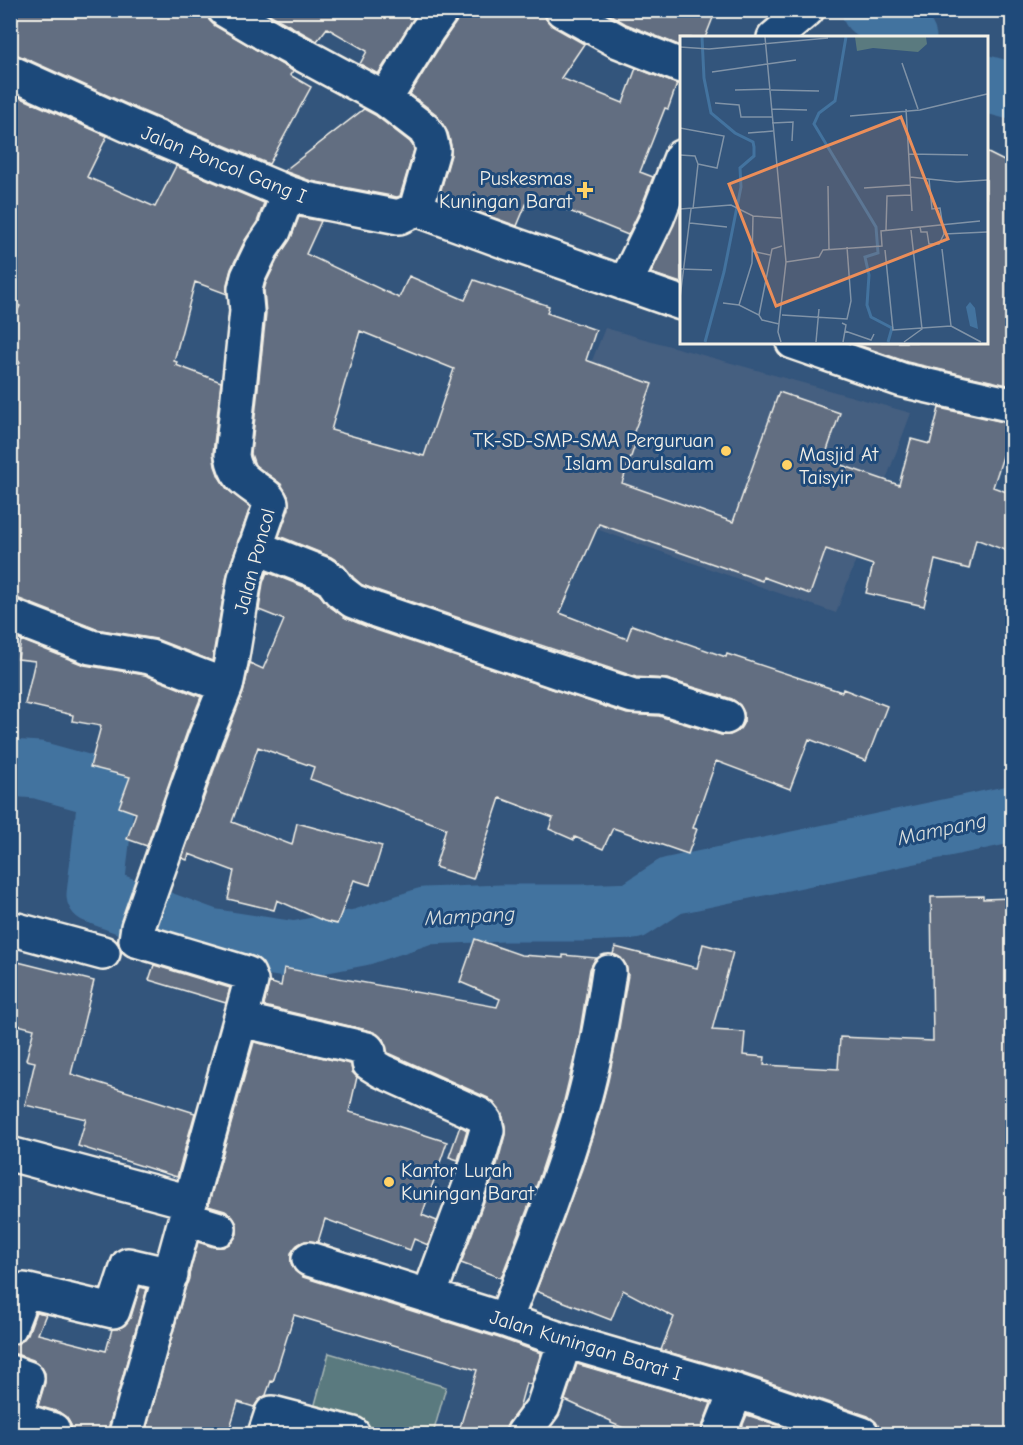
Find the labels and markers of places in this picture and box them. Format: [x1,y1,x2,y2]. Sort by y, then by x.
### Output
place label: Puskesmas Kuningan Barat [439,167,573,213]
marker: Puskesmas Kuningan Barat [576,181,594,199]
place label: TK-SD-SMP-SMA Perguruan Islam Darulsalam [473,429,714,475]
place label: Masjid At Taisyir [799,443,880,489]
marker: TK-SD-SMP-SMA Perguruan Islam Darulsalam [719,444,733,458]
marker: Masjid At Taisyir [780,458,794,472]
place label: Kantor Lurah Kuningan Barat [401,1159,535,1205]
marker: Kantor Lurah Kuningan Barat [382,1175,396,1189]

